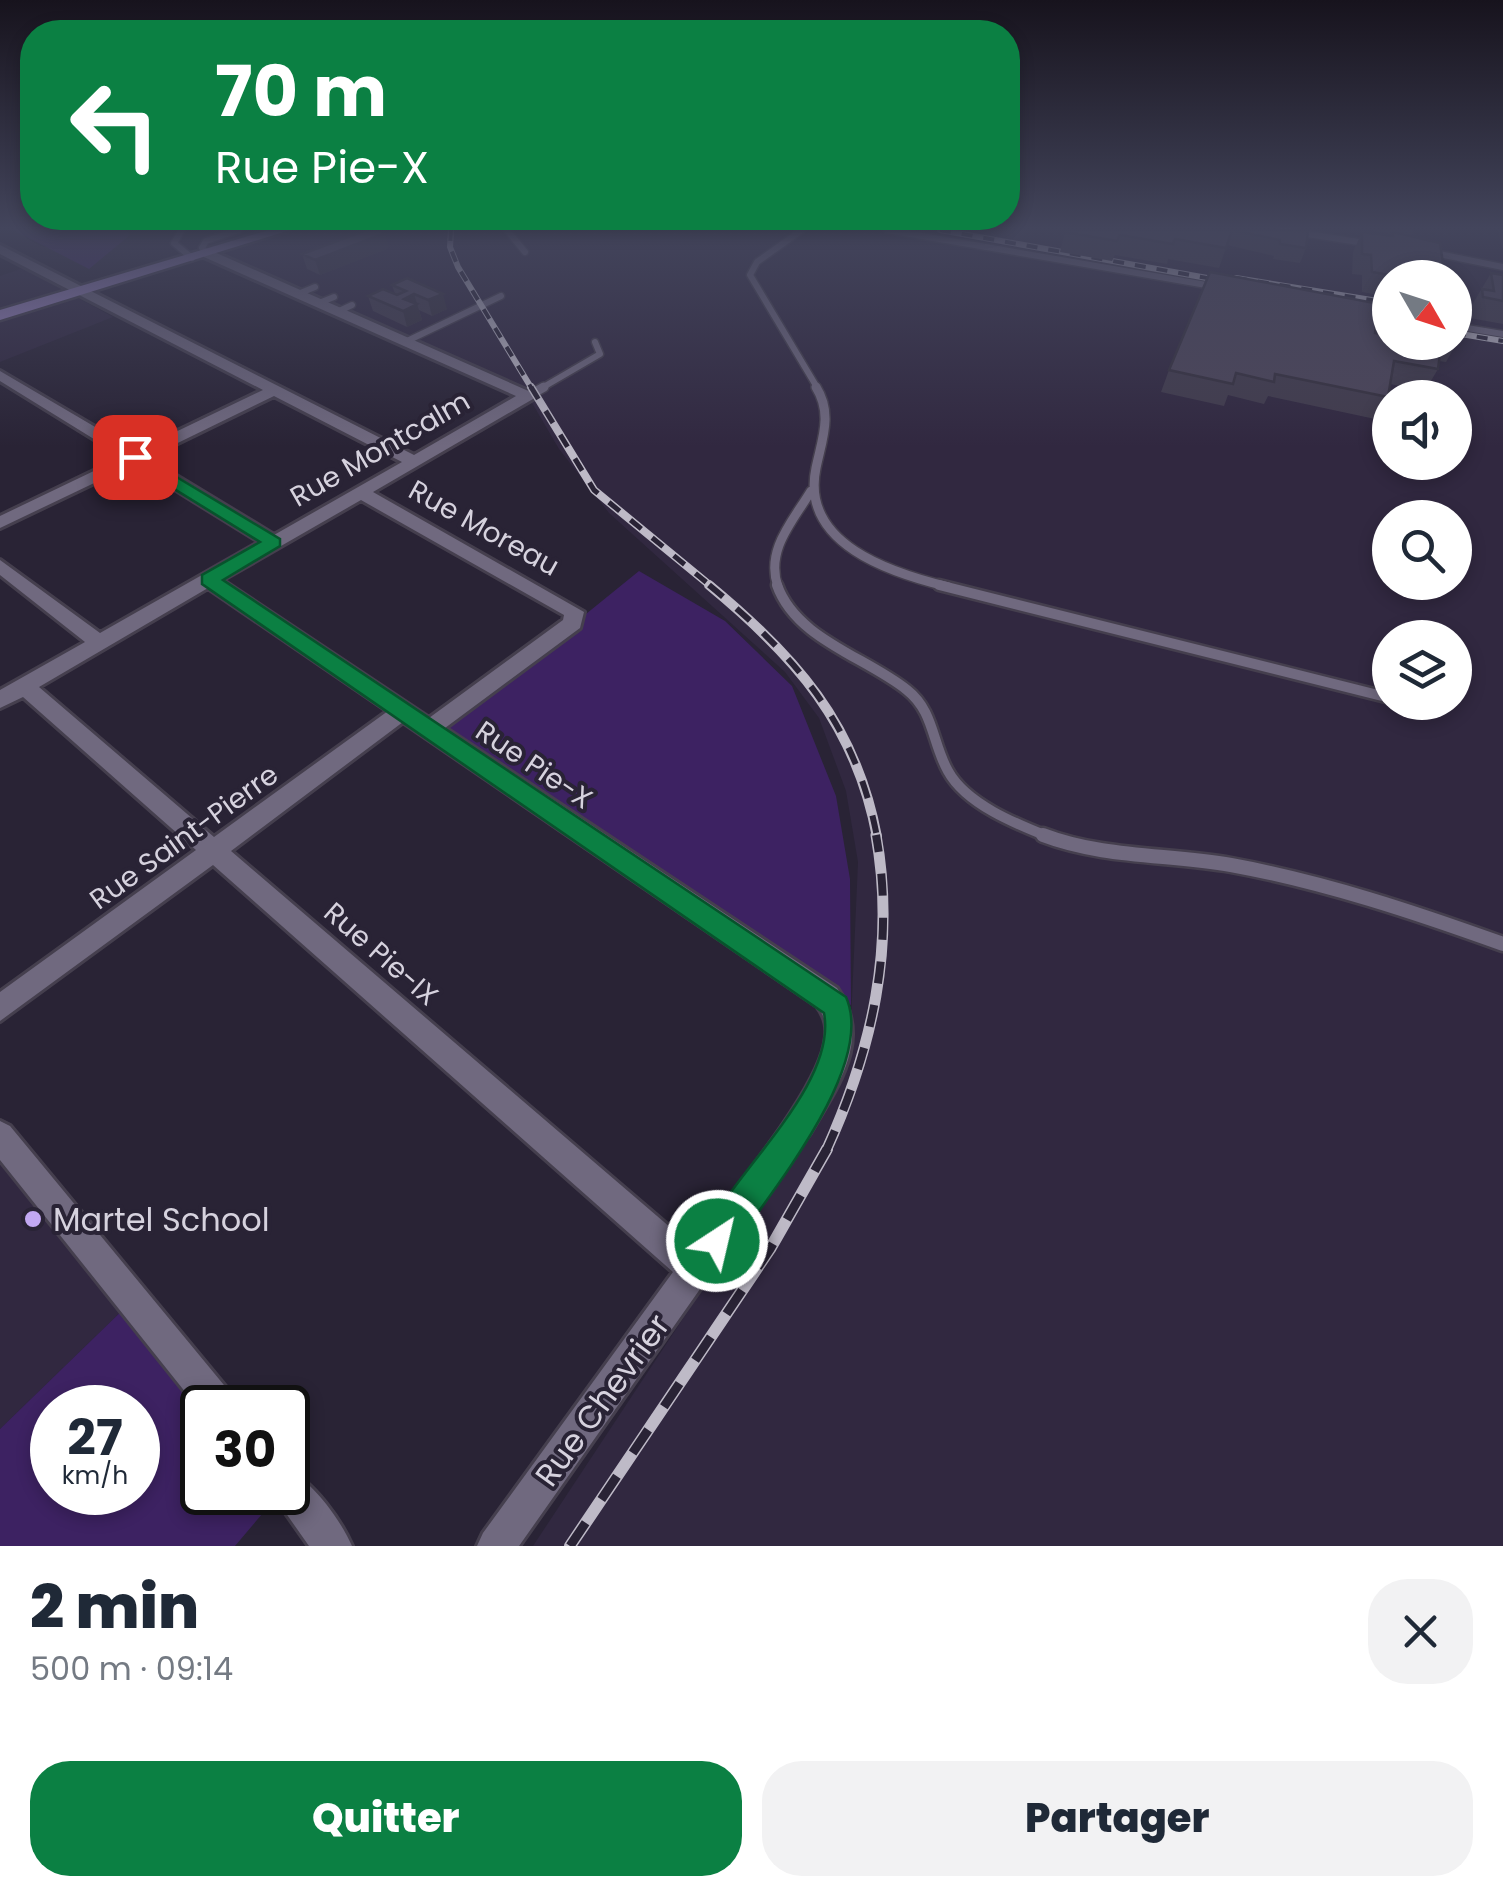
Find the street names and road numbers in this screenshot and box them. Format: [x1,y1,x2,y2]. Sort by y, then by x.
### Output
street label: Rue Montcalm [283,382,477,516]
street label: Rue Moreau [402,471,566,585]
street label: Rue Pie-X [468,712,600,818]
street label: Rue Saint-Pierre [82,755,286,919]
street label: Rue Pie-IX [315,893,447,1015]
street label: Rue Chevrier [524,1305,680,1495]

